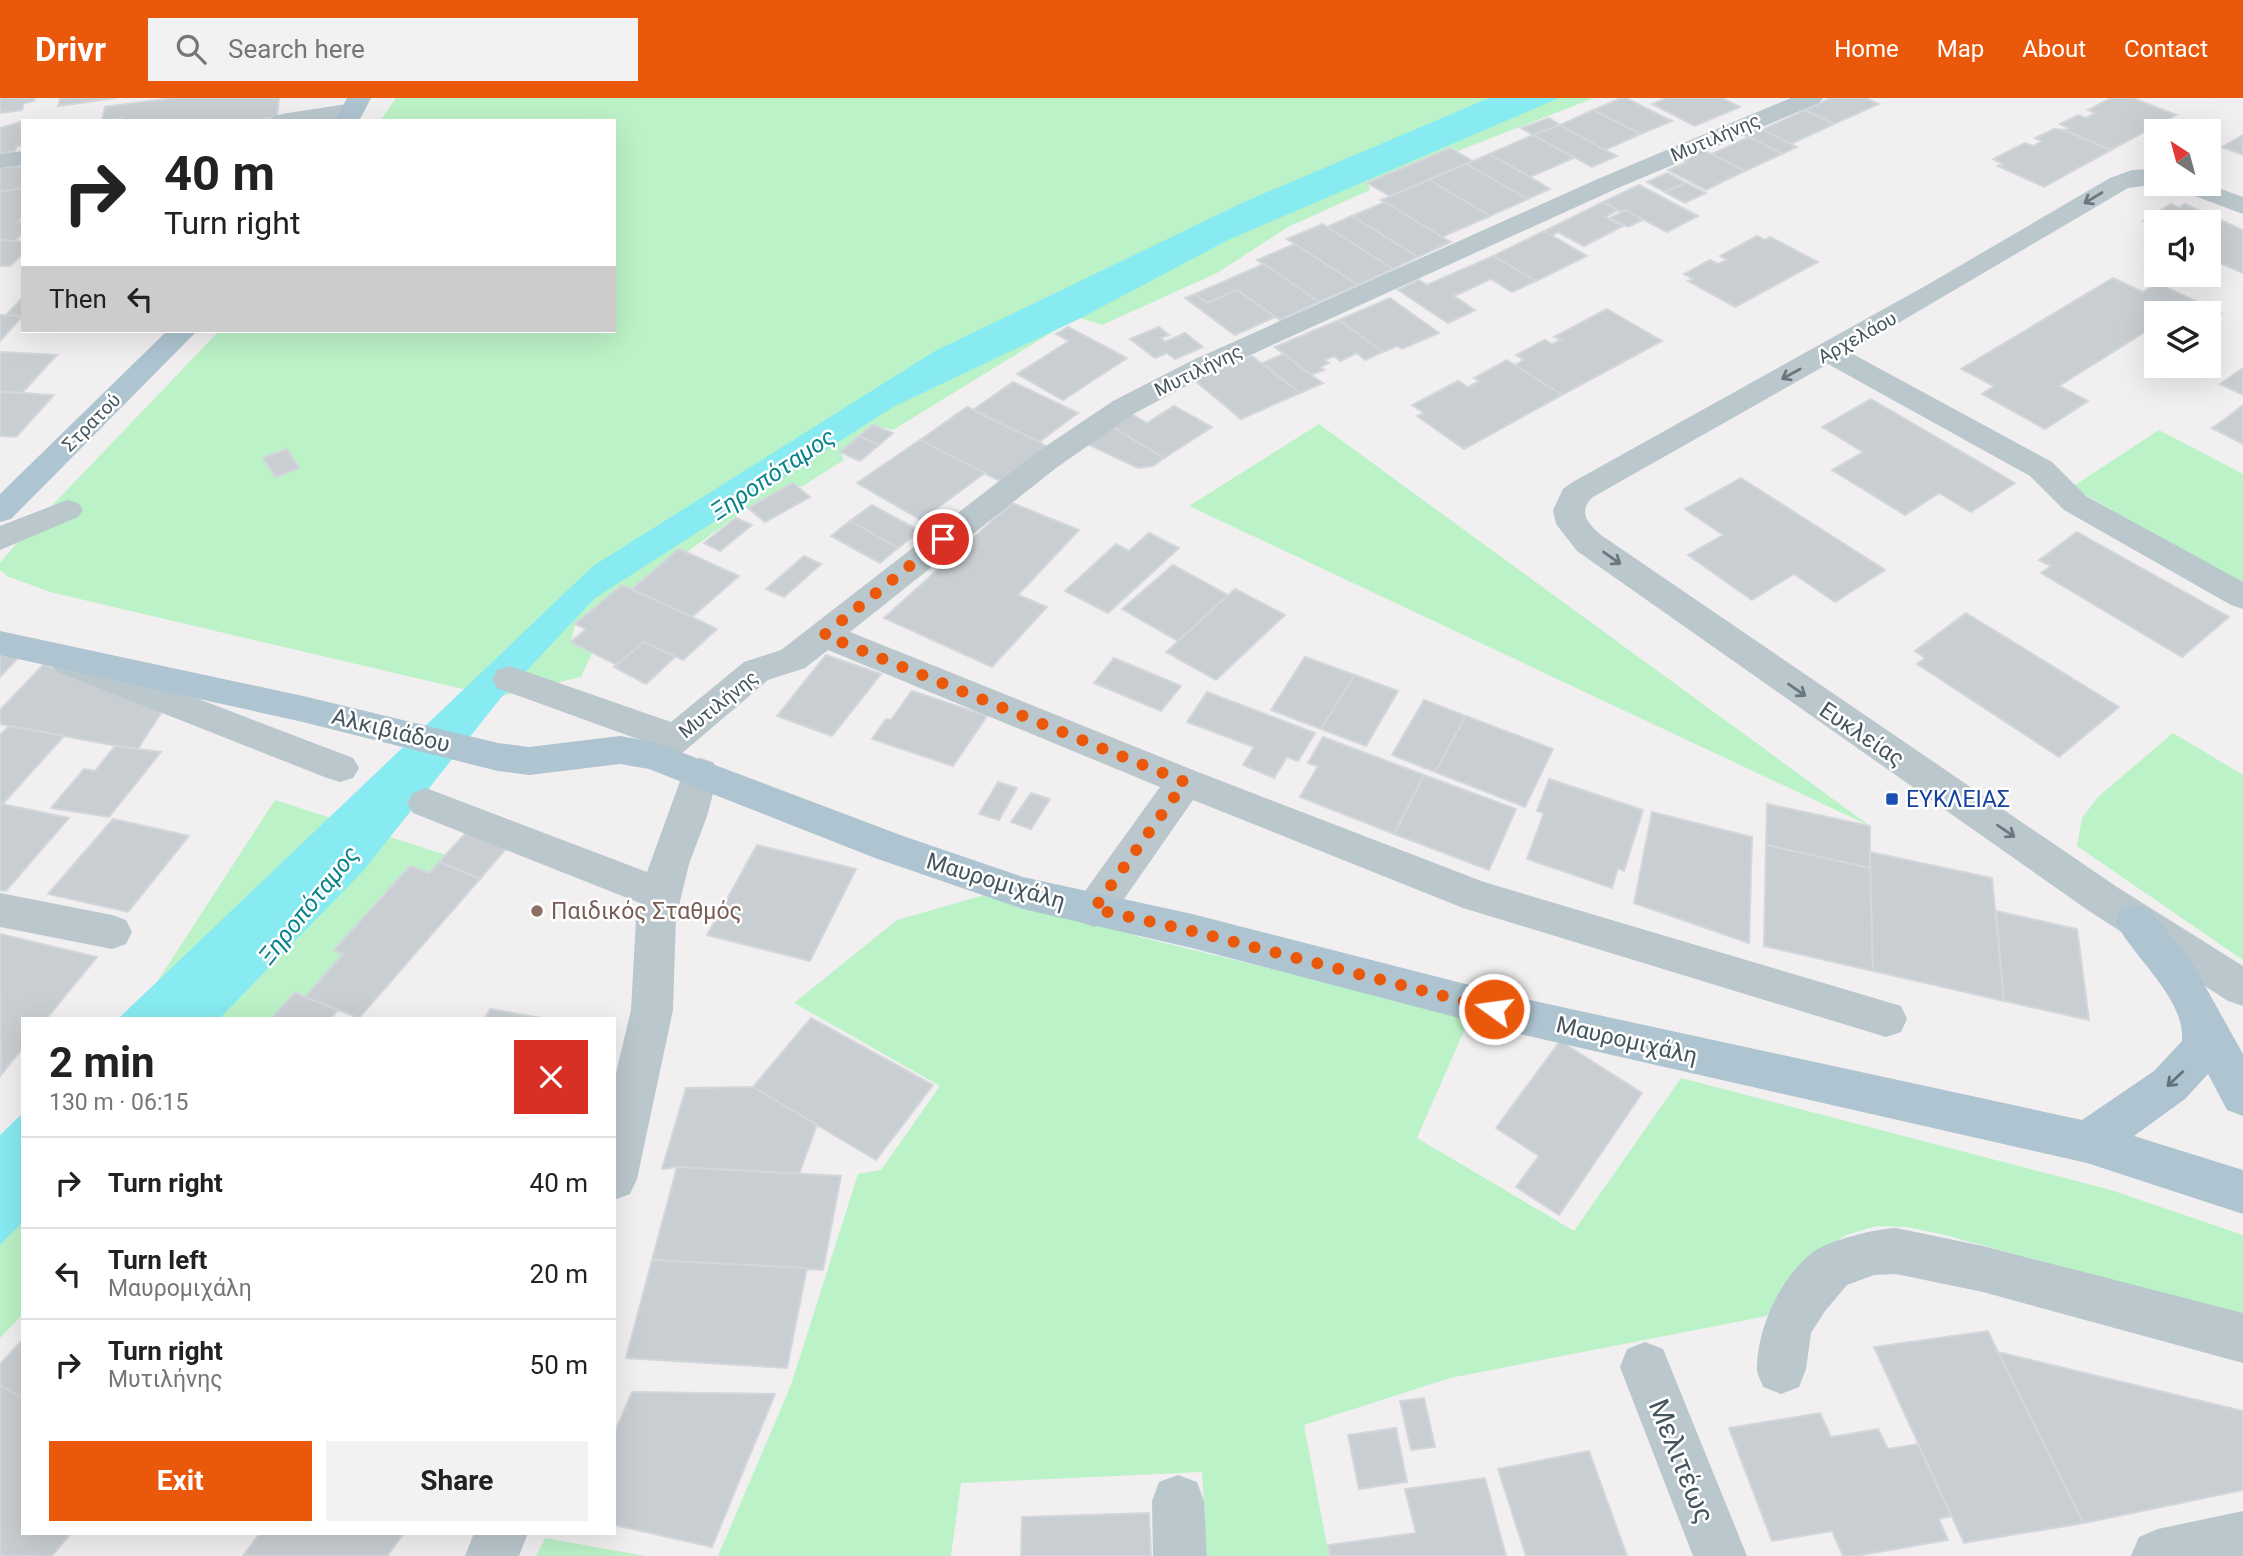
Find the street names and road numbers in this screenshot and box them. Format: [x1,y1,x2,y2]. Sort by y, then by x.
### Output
street label: Μυτιλήνης [1667,108,1763,167]
street label: Αρχελάου [1814,306,1901,368]
street label: Μυτιλήνης [1151,339,1246,402]
street label: Στρατού [57,388,125,456]
street label: Μυτιλήνης [674,666,762,743]
street label: Ευκλείας [1814,696,1909,773]
street label: Αλκιβιάδου [329,703,453,758]
street label: Μαυρομιχάλη [923,848,1069,915]
street label: Μαυρομιχάλη [1554,1011,1700,1070]
street label: Μελιτέως [1642,1394,1721,1528]

